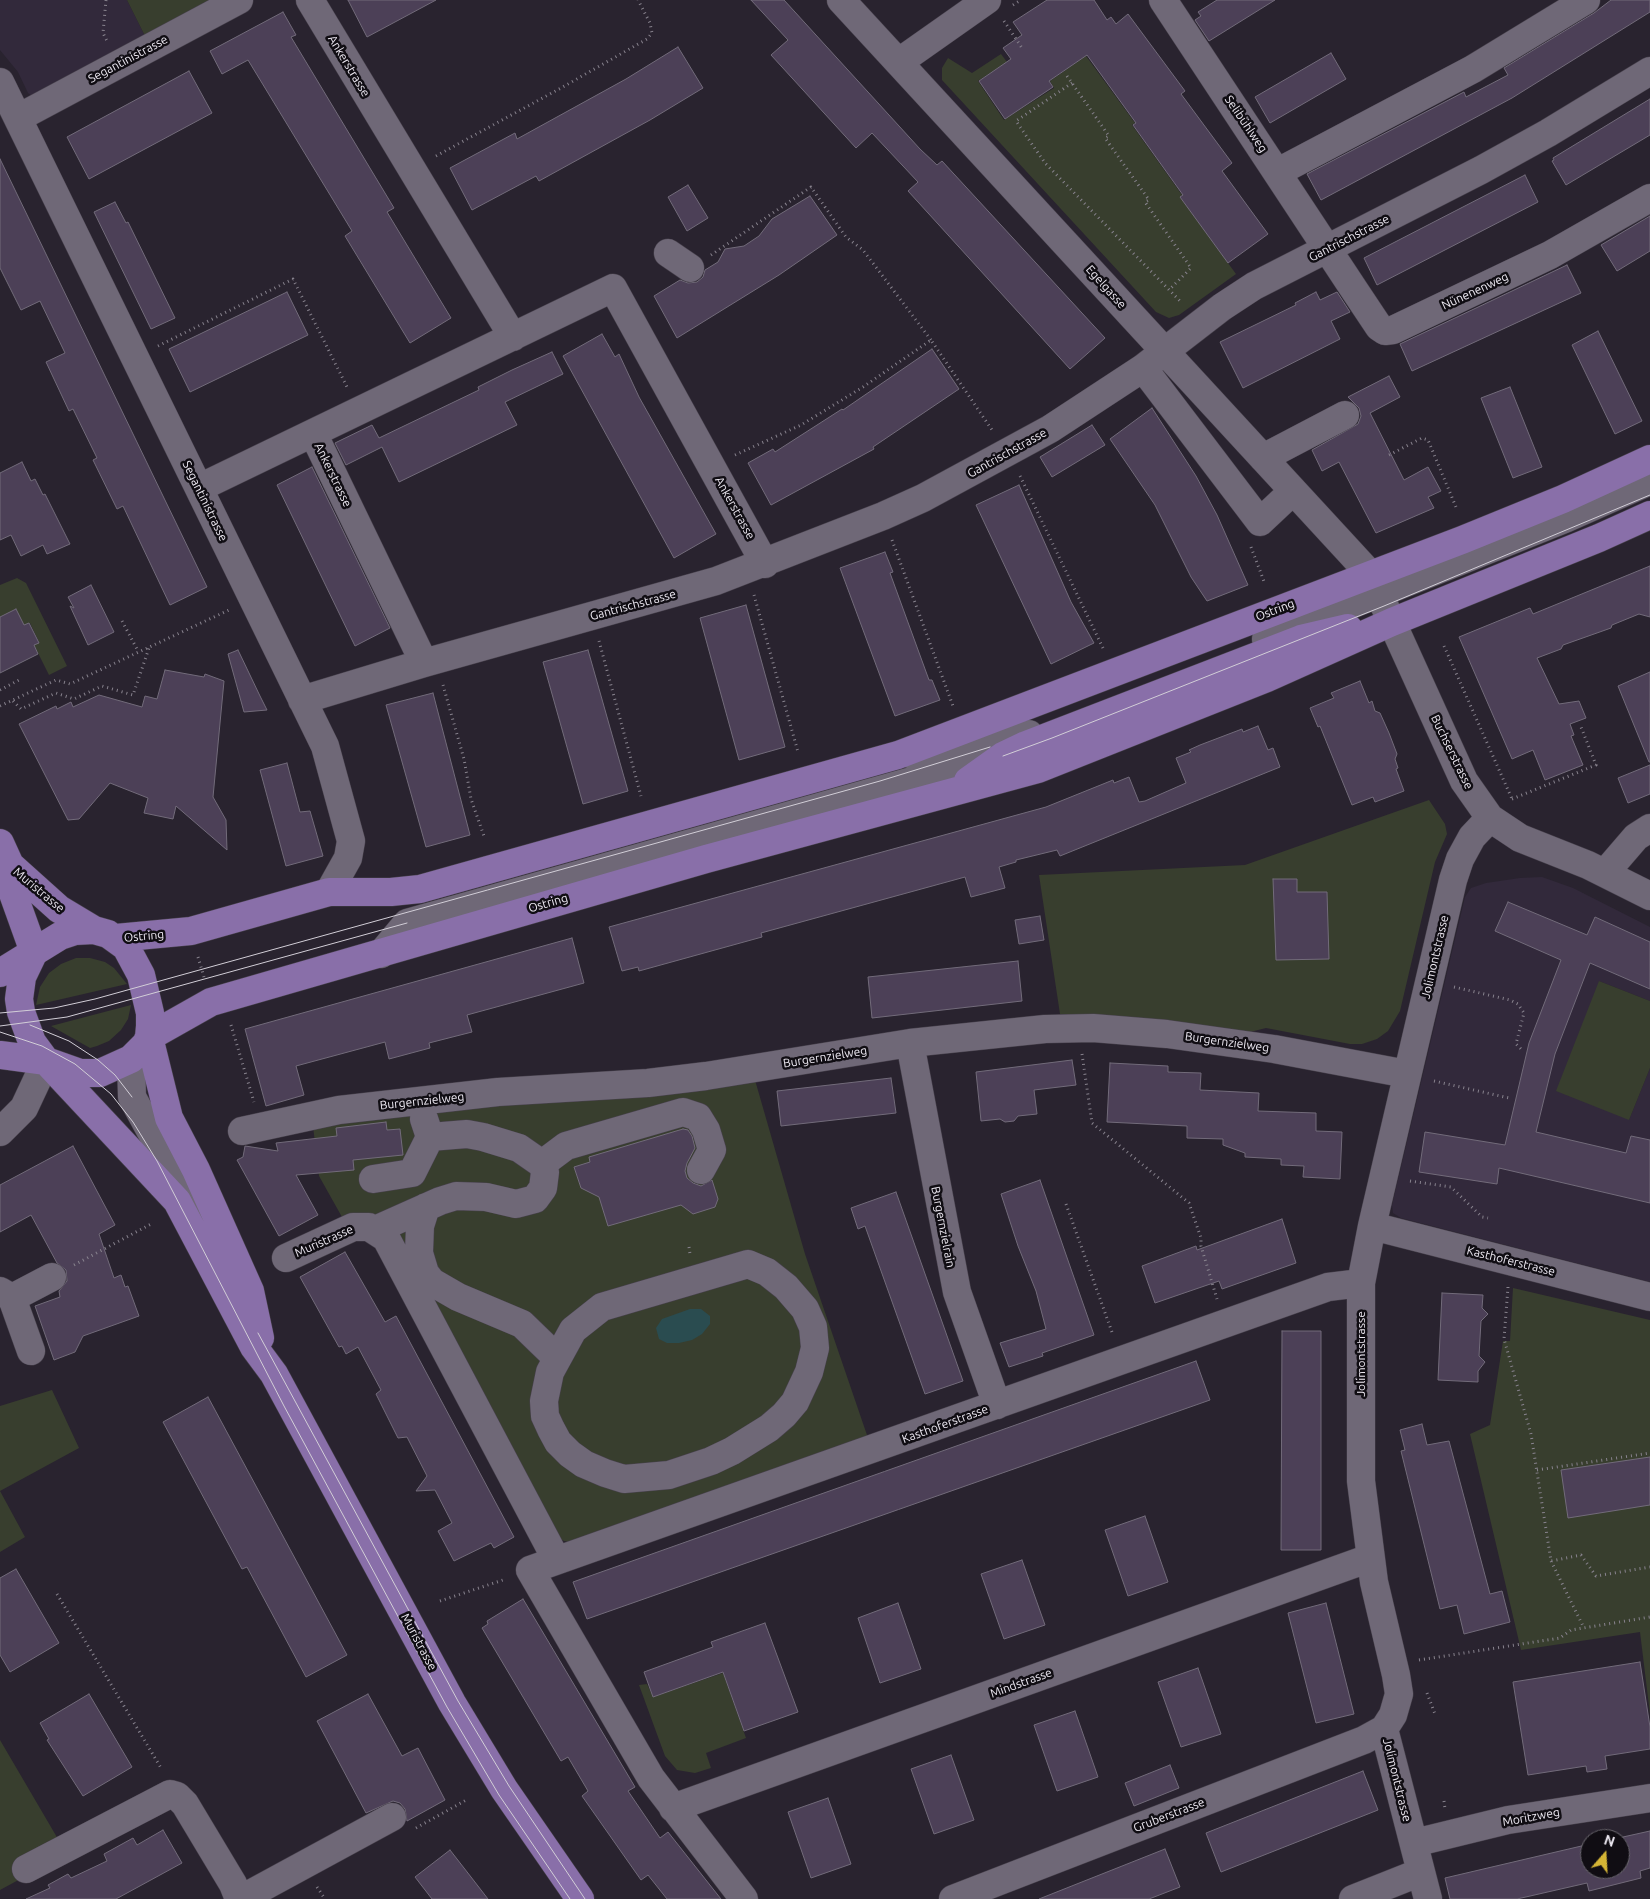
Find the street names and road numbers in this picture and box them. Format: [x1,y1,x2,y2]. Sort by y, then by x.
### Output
street label: Segantinistrasse [86,32,170,86]
street label: Ankerstrasse [325,33,373,99]
street label: Selibühlweg [1222,93,1270,155]
street label: Gantrischstrasse [1306,212,1392,264]
street label: Egelgasse [1083,262,1129,312]
street label: Nünenenweg [1439,269,1511,313]
street label: Gantrischstrasse [965,425,1049,481]
street label: Ankerstrasse [311,441,355,509]
street label: Segantinistrasse [179,458,231,544]
street label: Ankerstrasse [712,474,758,542]
street label: Gantrischstrasse [588,587,678,623]
street label: Ostring [1254,596,1296,624]
street label: Buchserstrasse [1428,712,1476,792]
street label: Muristrasse [10,864,68,916]
street label: Ostring [527,891,569,915]
street label: Jolimontstrasse [1418,914,1452,1000]
street label: Ostring [123,927,165,945]
street label: Burgernzielweg [1184,1029,1270,1055]
street label: Burgernzielweg [782,1043,868,1071]
street label: Burgernzielweg [379,1089,465,1113]
street label: Burgernzielrain [928,1185,958,1269]
street label: Muristrasse [293,1222,355,1260]
street label: Kasthoferstrasse [1465,1243,1557,1279]
street label: Jolimontstrasse [1354,1311,1368,1397]
street label: Kasthoferstrasse [900,1402,990,1446]
street label: Muristrasse [398,1611,440,1673]
street label: Mindstrasse [988,1665,1054,1701]
street label: Jolimontstrasse [1380,1737,1414,1823]
street label: Gruberstrasse [1131,1795,1207,1835]
street label: Moritzweg [1501,1805,1561,1829]

